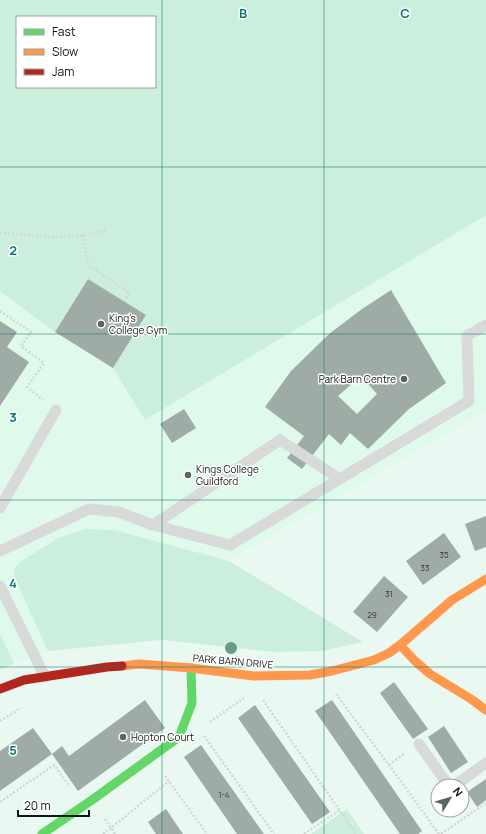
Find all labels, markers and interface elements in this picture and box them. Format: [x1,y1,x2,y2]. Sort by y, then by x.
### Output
text: B [239,4,247,22]
text: C [400,4,410,22]
legend [16,16,156,88]
text: Fast [52,23,76,40]
text: Slow [52,43,78,60]
text: Jam [52,63,74,80]
text: 2 [9,241,17,259]
place label: King's College Gym [109,311,167,337]
marker: King's College Gym [96,319,106,329]
place label: Park Barn Centre [319,372,396,386]
marker: Park Barn Centre [399,374,409,384]
text: 3 [9,408,17,426]
place label: Kings College Guildford [196,462,259,488]
marker: Kings College Guildford [183,470,193,480]
house number: 35 [439,549,449,560]
house number: 33 [421,562,429,573]
text: 4 [9,574,17,592]
house number: 31 [385,588,393,599]
house number: 29 [367,609,377,620]
street label: PARK BARN DRIVE [192,651,274,672]
place label: Hopton Court [131,730,194,744]
marker: Hopton Court [118,732,128,742]
text: 5 [9,741,17,759]
north arrow [430,778,470,818]
text: N [450,784,467,799]
house number: 1-4 [218,789,230,800]
scale bar [18,792,89,818]
text: 20 m [24,797,51,814]

